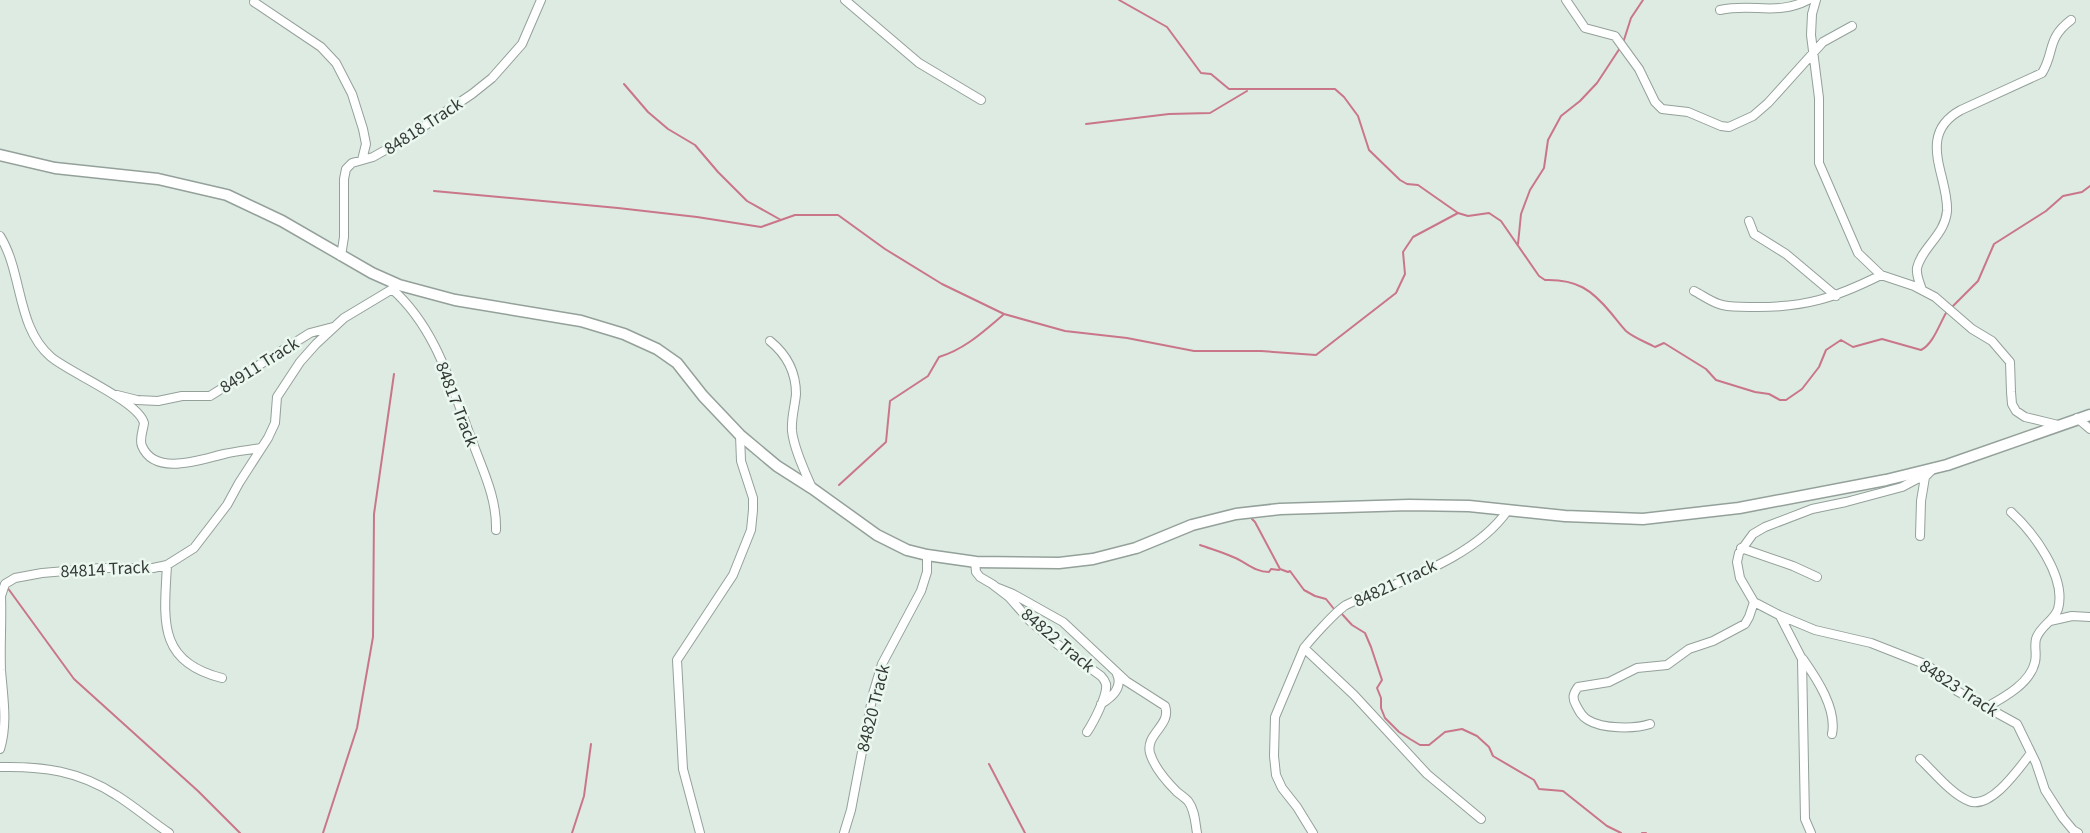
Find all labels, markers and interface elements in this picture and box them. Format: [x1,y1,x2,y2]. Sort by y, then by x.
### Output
street label: 84818 Track [379,92,468,161]
street label: 84911 Track [215,331,304,400]
street label: 84817 Track [429,358,484,450]
street label: 84821 Track [1350,553,1441,614]
street label: 84814 Track [60,555,150,584]
street label: 84822 Track [1015,602,1100,679]
street label: 84823 Track [1915,654,2003,723]
street label: 84820 Track [851,662,896,754]

